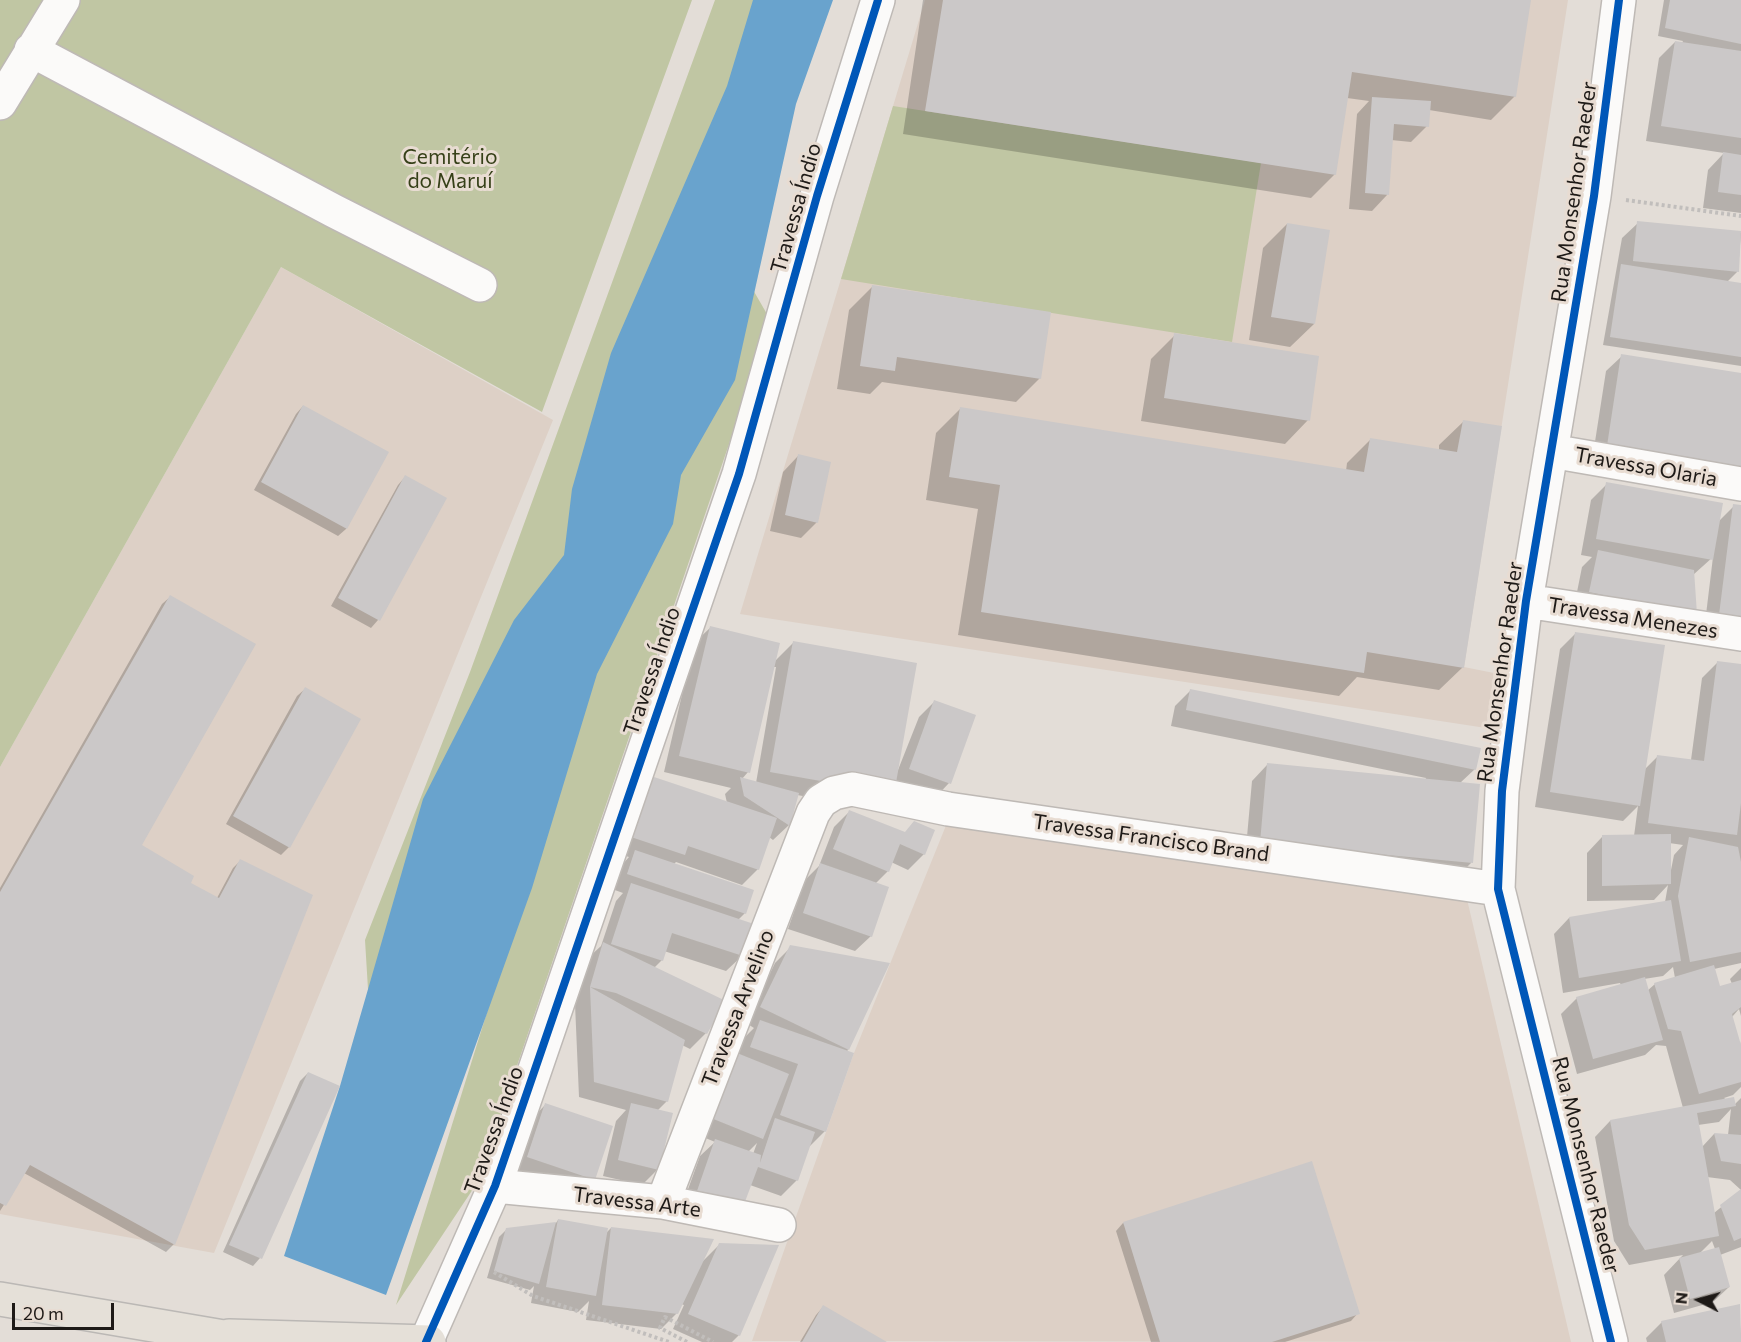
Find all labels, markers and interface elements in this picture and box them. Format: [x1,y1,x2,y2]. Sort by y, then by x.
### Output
street label: Rua Monsenhor Raeder [1546,80,1602,304]
street label: Travessa Índio [765,140,827,276]
park label: Cemitério do Maruí [402,144,498,194]
street label: Travessa Olaria [1573,442,1719,492]
street label: Rua Monsenhor Raeder [1472,560,1528,784]
street label: Travessa Menezes [1546,592,1720,644]
street label: Travessa Índio [618,603,686,739]
street label: Travessa Francisco Brand [1031,809,1271,867]
street label: Travessa Arvelino [697,926,779,1090]
street label: Rua Monsenhor Raeder [1547,1054,1625,1276]
street label: Travessa Índio [459,1063,529,1197]
street label: Travessa Arte [572,1182,702,1222]
north arrow [1669,1270,1729,1330]
scale bar [15,1291,117,1329]
text: N [1671,1291,1691,1305]
text: 20 m [23,1302,64,1324]

